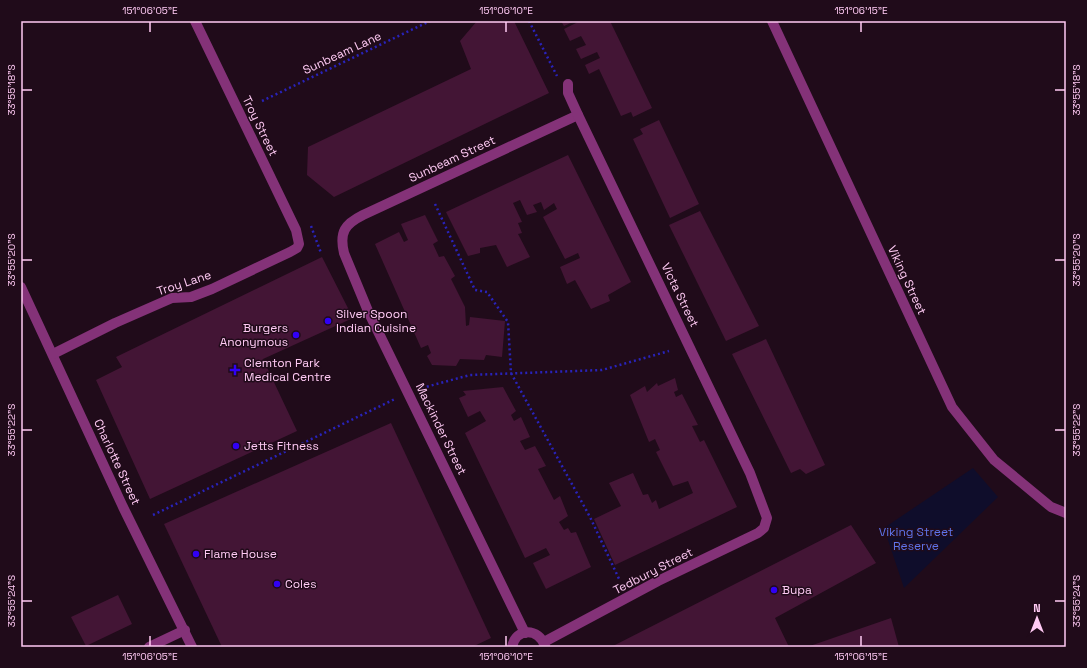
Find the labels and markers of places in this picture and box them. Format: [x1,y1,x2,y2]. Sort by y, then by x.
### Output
place label: Silver Spoon Indian Cuisine [336,306,416,336]
marker: Silver Spoon Indian Cuisine [323,316,333,326]
place label: Burgers Anonymous [220,320,288,350]
marker: Burgers Anonymous [291,330,301,340]
place label: Clemton Park Medical Centre [244,355,331,385]
marker: Clemton Park Medical Centre [229,364,241,376]
place label: Jetts Fitness [244,438,319,454]
marker: Jetts Fitness [231,441,241,451]
place label: Flame House [204,546,277,562]
marker: Flame House [191,549,201,559]
place label: Coles [285,576,317,592]
marker: Coles [272,579,282,589]
place label: Bupa [782,582,812,598]
marker: Bupa [769,585,779,595]

